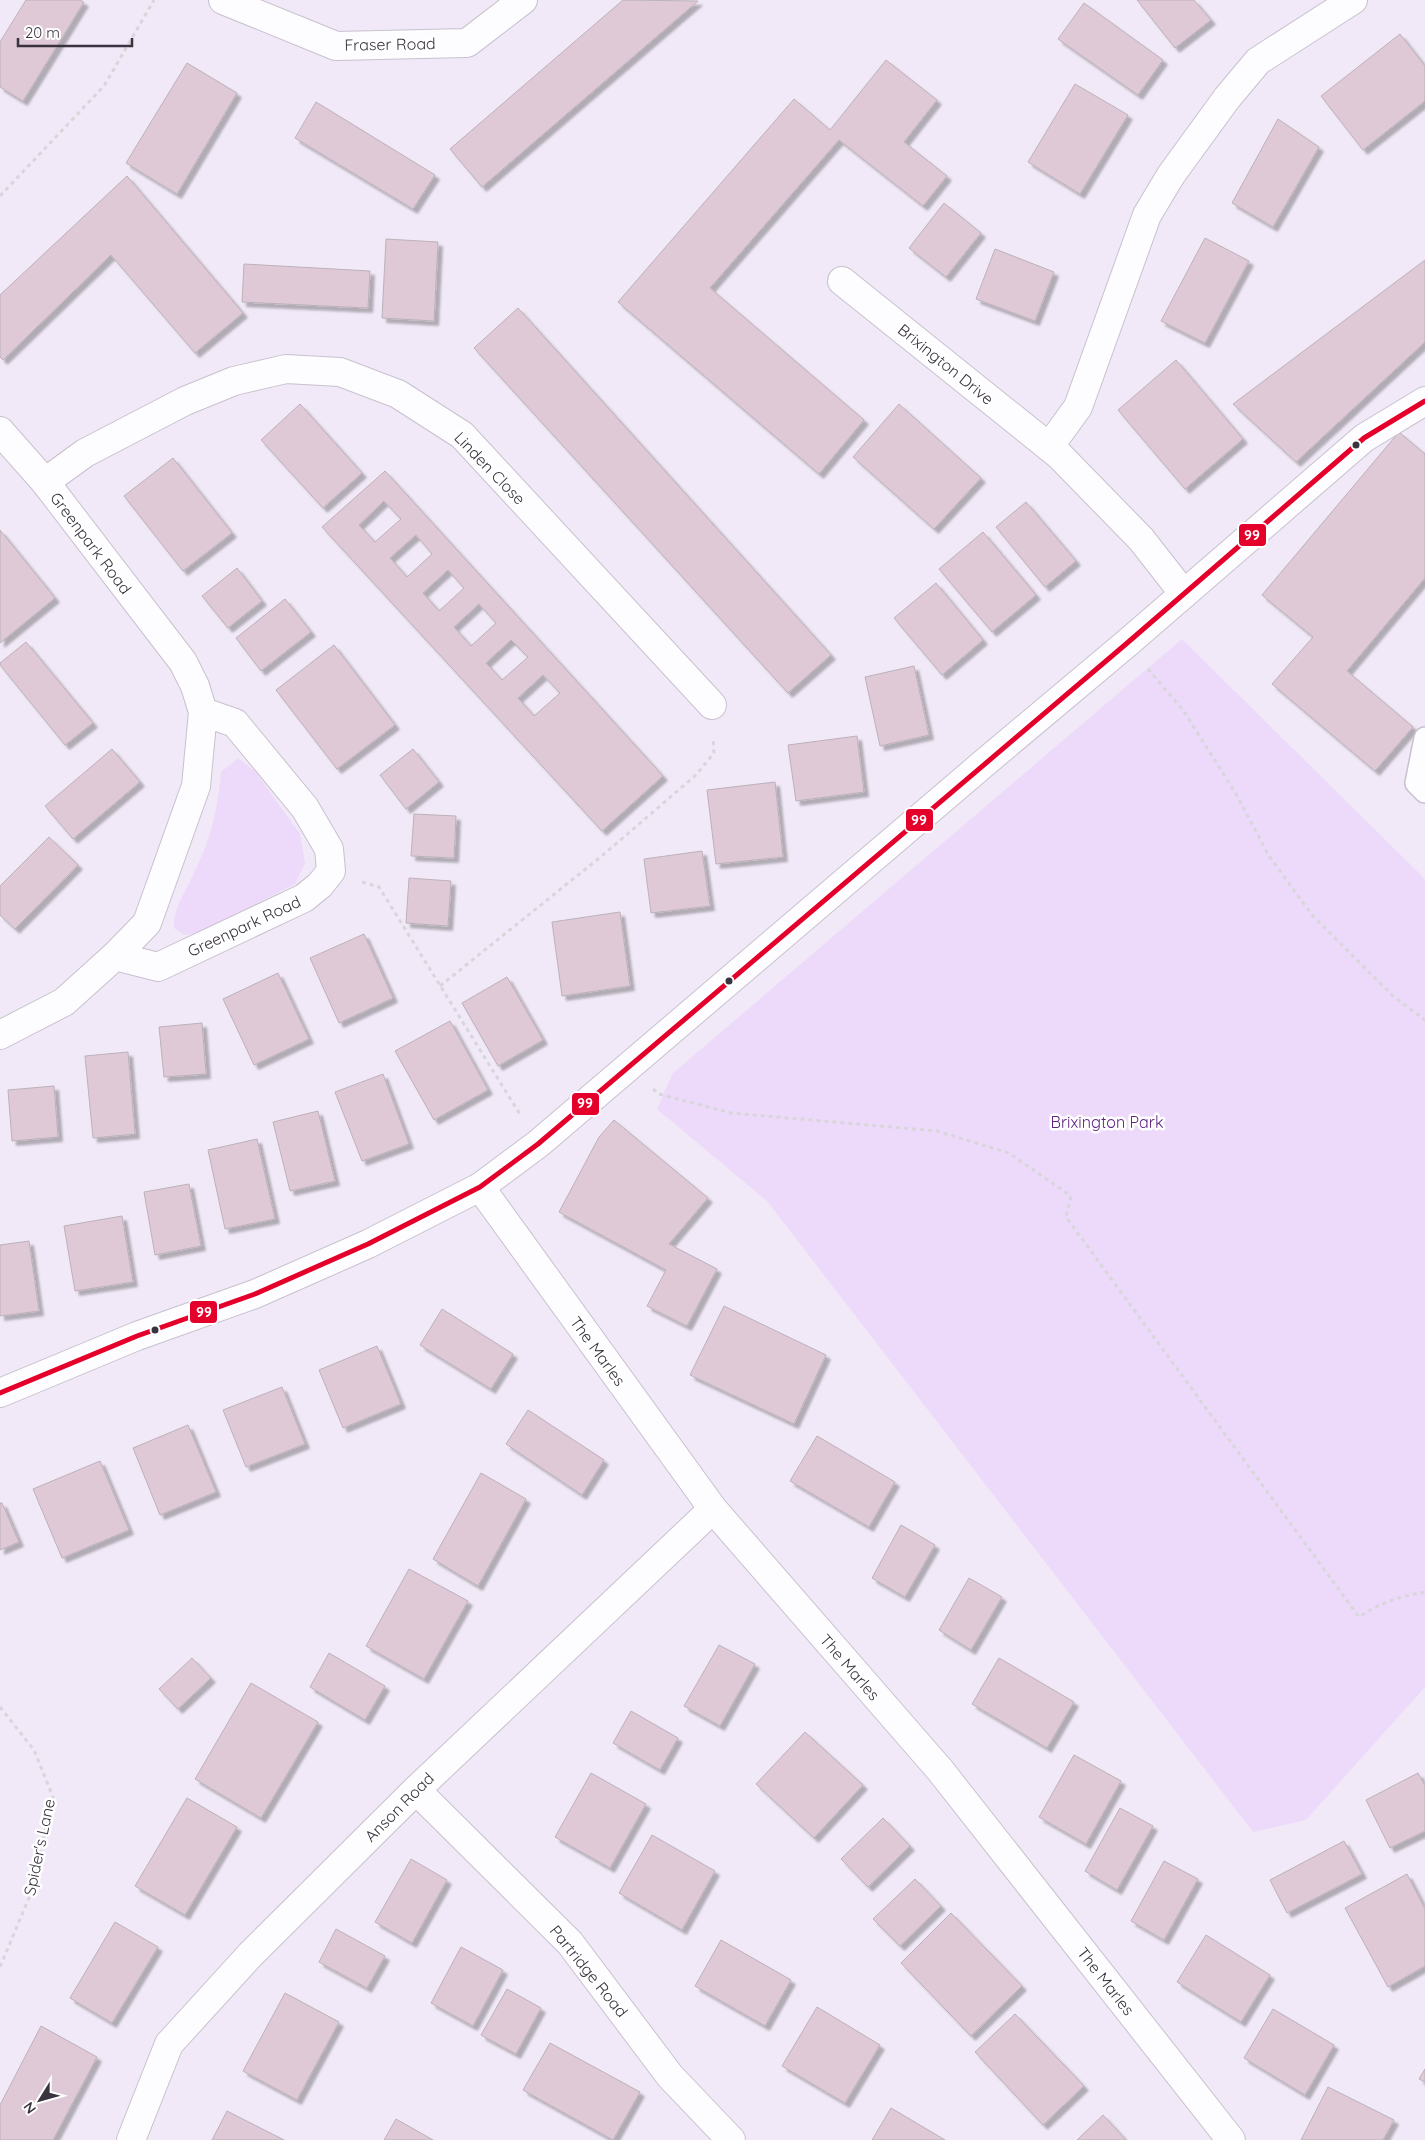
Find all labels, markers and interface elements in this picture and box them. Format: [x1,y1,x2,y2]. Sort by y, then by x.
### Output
scale bar [18,15,131,47]
text: 20 m [25,23,60,42]
street label: Fraser Road [344,33,436,55]
street label: Brixington Drive [894,319,998,409]
street label: Linden Close [450,427,530,509]
unlabelled marker [1351,440,1361,450]
street label: Greenpark Road [46,488,136,598]
line badge: 99 [1238,523,1267,547]
text: 99 [1244,526,1260,544]
line badge: 99 [905,808,934,832]
text: 99 [911,811,927,829]
street label: Greenpark Road [184,891,304,961]
unlabelled marker [724,976,734,986]
line badge: 99 [571,1092,600,1116]
text: 99 [577,1094,593,1112]
park label: Brixington Park [1051,1112,1163,1132]
line badge: 99 [189,1300,218,1324]
text: 99 [196,1303,212,1321]
street label: The Marles [566,1312,630,1390]
unlabelled marker [150,1325,160,1335]
street label: The Marles [816,1630,884,1704]
street label: Anson Road [360,1768,438,1846]
street label: Spider's Lane [19,1797,59,1897]
street label: Partridge Road [546,1921,632,2021]
street label: The Marles [1073,1943,1139,2019]
north arrow [15,2075,65,2125]
text: N [19,2098,40,2117]

